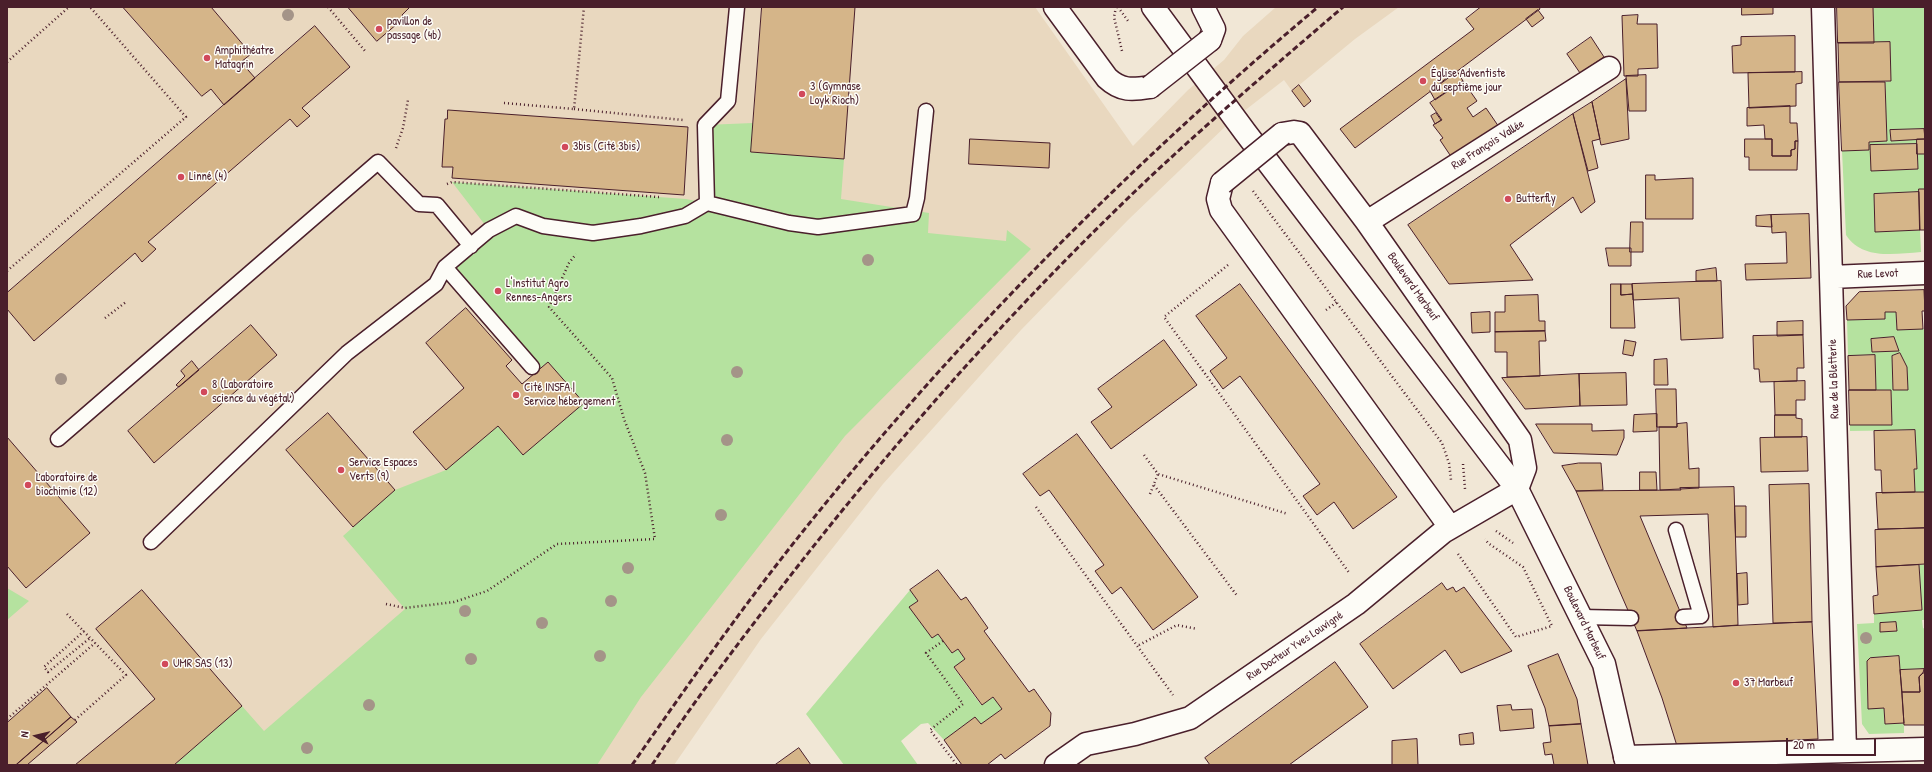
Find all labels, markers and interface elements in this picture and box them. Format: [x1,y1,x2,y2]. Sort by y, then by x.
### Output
place label: pavillon de passage (4b) [387,15,441,43]
marker: pavillon de passage (4b) [374,24,384,34]
place label: Amphithéatre Matagrin [215,44,274,72]
marker: Amphithéatre Matagrin [202,53,212,63]
place label: Église Adventiste du septième jour [1431,67,1506,95]
marker: Église Adventiste du septième jour [1418,76,1428,86]
place label: 3 (Gymnase Loyk Rioch) [810,80,861,108]
marker: 3 (Gymnase Loyk Rioch) [797,89,807,99]
street label: Rue François Vallée [1449,117,1527,173]
place label: 3bis (Cité 3bis) [573,140,640,154]
marker: 3bis (Cité 3bis) [560,142,570,152]
place label: Linné (4) [189,170,227,184]
marker: Linné (4) [176,172,186,182]
place label: Butterfly [1516,192,1556,206]
marker: Butterfly [1503,194,1513,204]
street label: Boulevard Marbeuf [1384,250,1442,324]
street label: Rue Levot [1857,266,1899,282]
place label: L'Institut Agro Rennes-Angers [506,277,572,305]
marker: L'Institut Agro Rennes-Angers [493,286,503,296]
street label: Rue de la Bletterie [1825,339,1843,419]
place label: 8 (Laboratoire science du végétal) [212,378,295,406]
place label: Cité INSFA | Service hébergement [524,381,615,409]
marker: 8 (Laboratoire science du végétal) [199,387,209,397]
marker: Cité INSFA | Service hébergement [511,390,521,400]
place label: Service Espaces Verts (9) [349,456,417,484]
marker: Service Espaces Verts (9) [336,465,346,475]
place label: Laboratoire de biochimie (12) [36,471,98,499]
marker: Laboratoire de biochimie (12) [23,480,33,490]
street label: Boulevard Marbeuf [1560,584,1608,662]
street label: Rue Docteur Yves Louvigné [1244,608,1346,684]
place label: UMR SAS (13) [173,657,233,671]
marker: UMR SAS (13) [160,659,170,669]
place label: 37 Marbeuf [1744,676,1793,690]
marker: 37 Marbeuf [1731,678,1741,688]
north arrow [16,716,56,756]
text: N [17,730,31,738]
scale bar [1788,730,1878,756]
text: 20 m [1793,736,1815,753]

